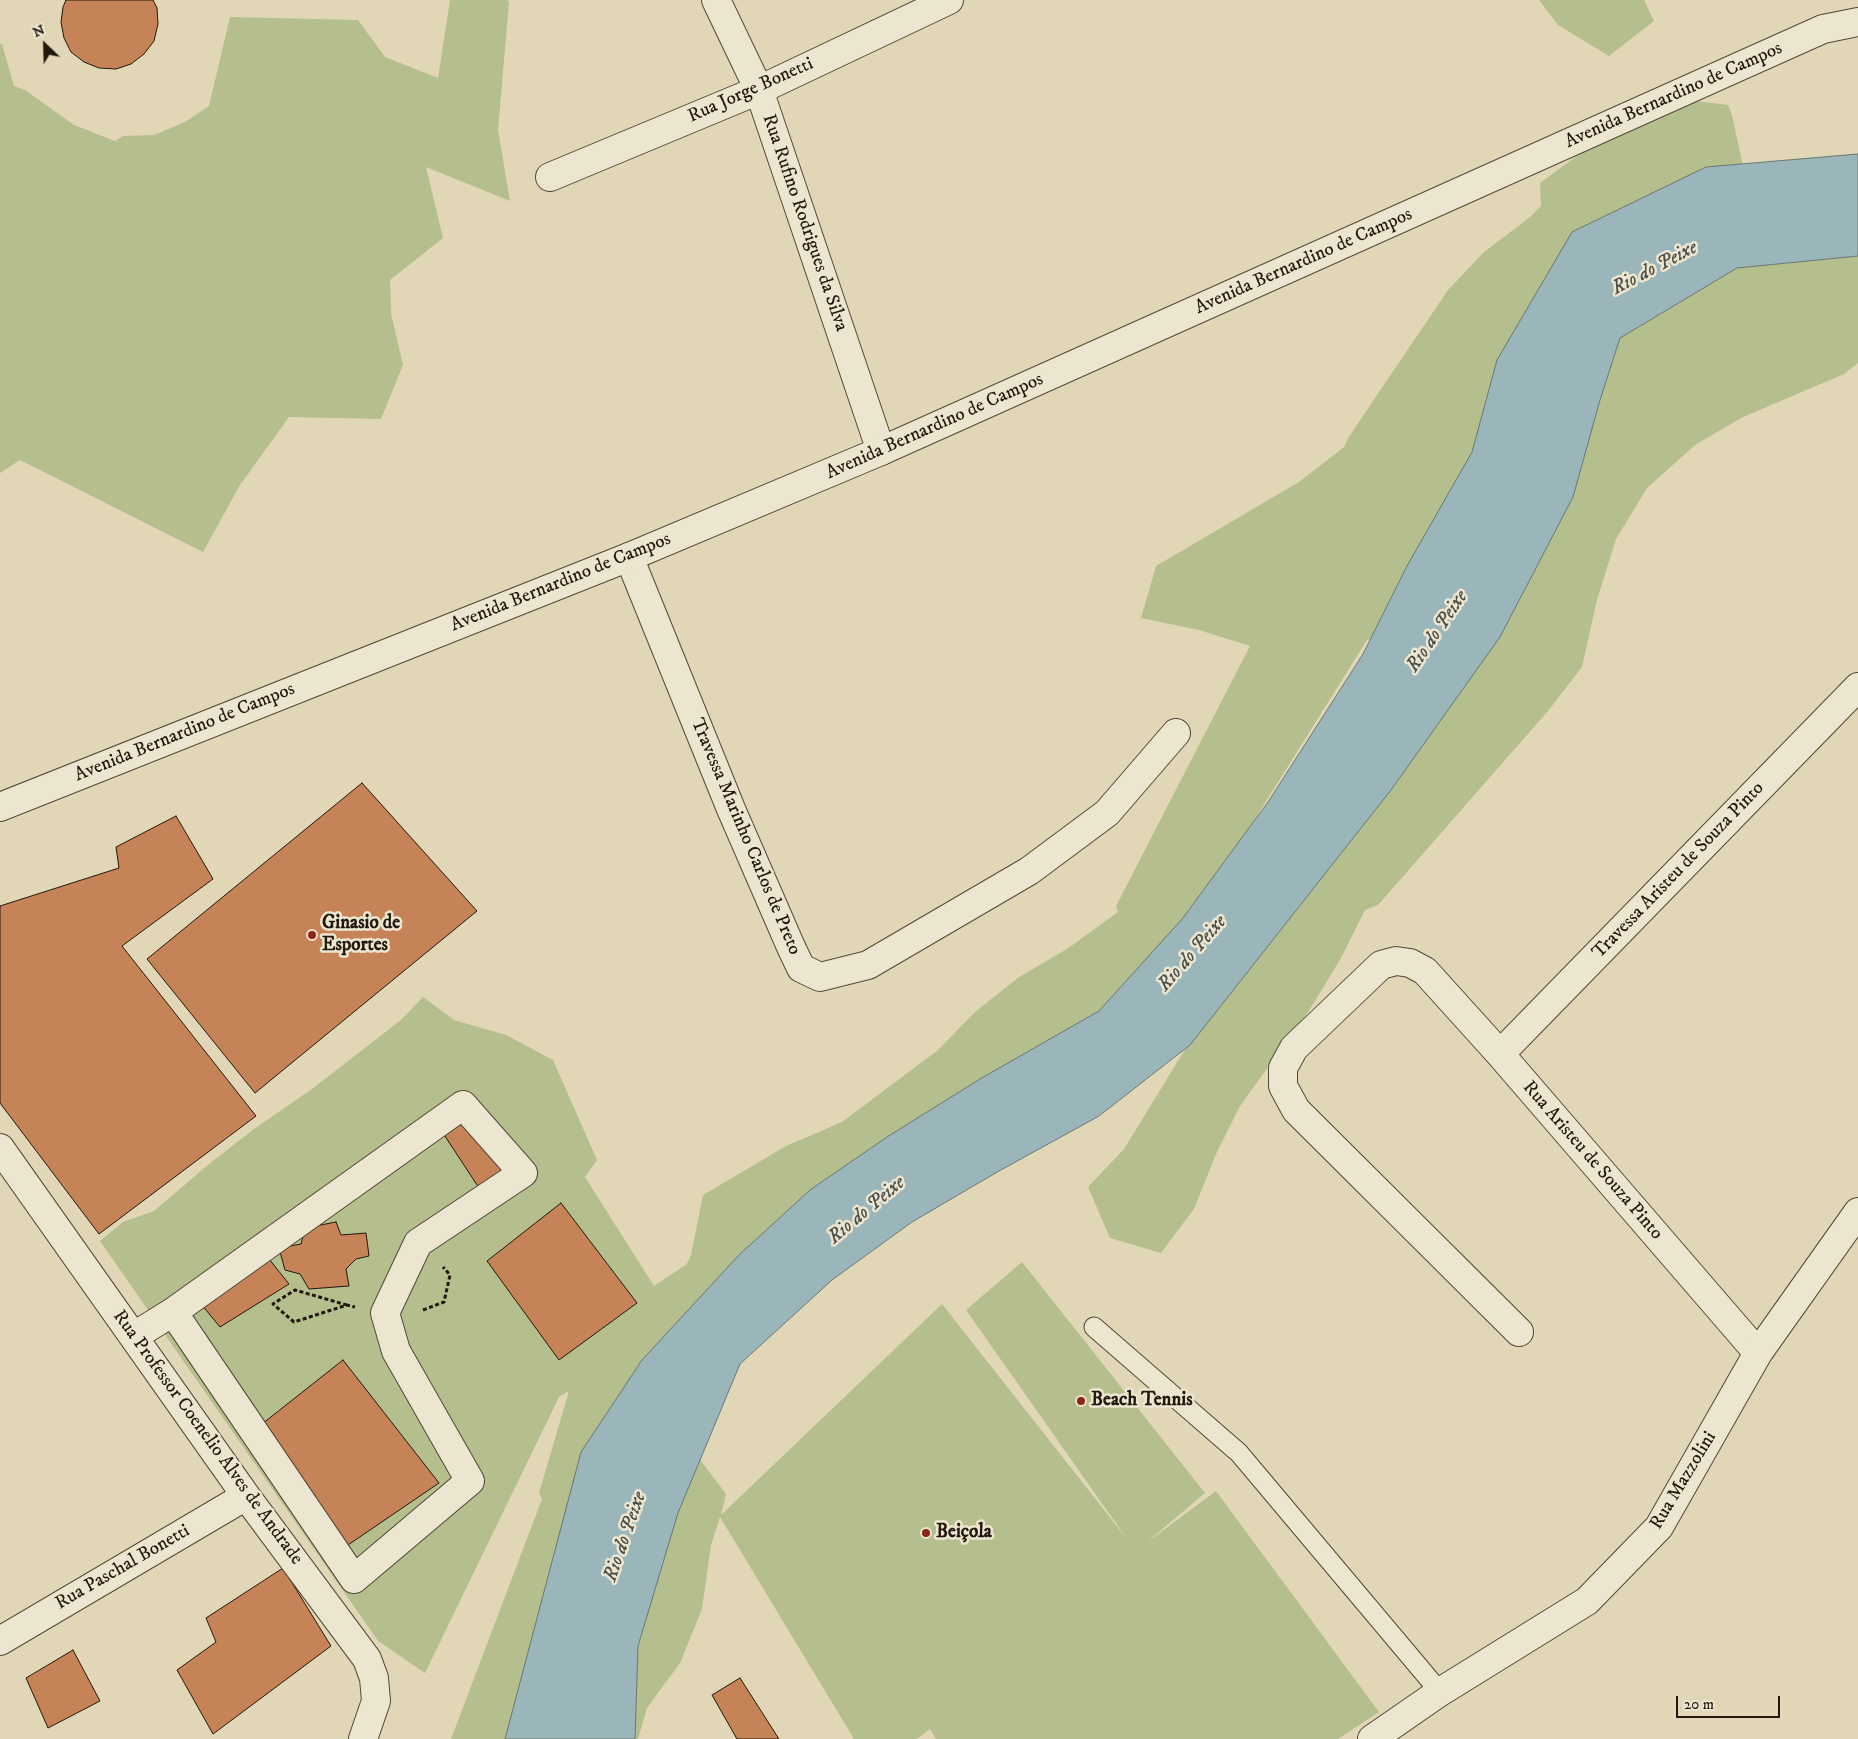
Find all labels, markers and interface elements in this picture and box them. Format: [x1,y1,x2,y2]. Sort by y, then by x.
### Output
north arrow [20,20,70,70]
text: N [30,21,48,42]
street label: Avenida Bernardino de Campos [1562,38,1786,154]
street label: Rua Jorge Bonetti [685,53,817,129]
street label: Rua Rufino Rodrigues da Silva [756,111,852,335]
street label: Avenida Bernardino de Campos [1192,204,1416,320]
water label: Rio do Peixe [1608,237,1702,301]
street label: Avenida Bernardino de Campos [823,369,1047,485]
street label: Avenida Bernardino de Campos [448,528,674,638]
water label: Rio do Peixe [1402,587,1474,677]
street label: Avenida Bernardino de Campos [72,678,298,788]
street label: Travessa Marinho Carlos de Preto [685,715,805,959]
street label: Travessa Aristeu de Souza Pinto [1588,778,1770,964]
water label: Rio do Peixe [1153,911,1233,997]
place label: Ginasio de Esportes [322,913,400,957]
marker: Ginasio de Esportes [306,929,318,941]
street label: Rua Aristeu de Souza Pinto [1517,1077,1667,1245]
water label: Rio do Peixe [824,1172,910,1250]
street label: Rua Professor Coenelio Alves de Andrade [107,1306,307,1570]
place label: Beach Tennis [1091,1390,1193,1412]
marker: Beach Tennis [1075,1395,1087,1407]
street label: Rua Mazzolini [1646,1428,1722,1534]
water label: Rio do Peixe [599,1489,653,1585]
street label: Rua Paschal Bonetti [52,1520,194,1616]
place label: Beiçola [936,1522,992,1544]
marker: Beiçola [920,1527,932,1539]
scale bar [1678,1686,1782,1718]
text: 20 m [1684,1695,1714,1714]

